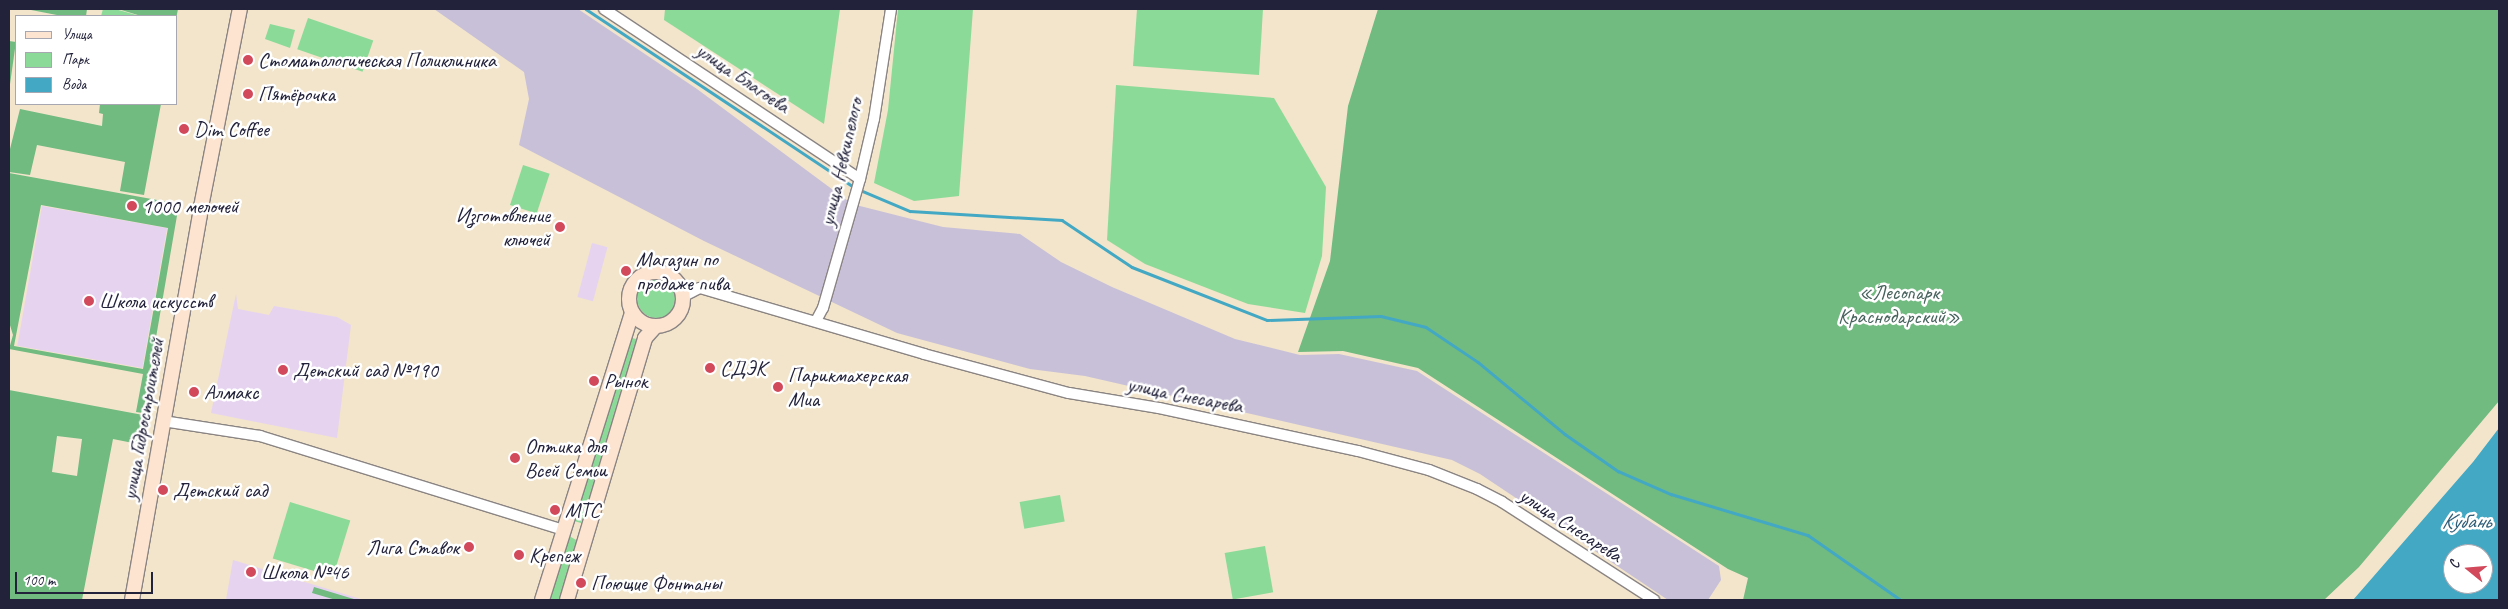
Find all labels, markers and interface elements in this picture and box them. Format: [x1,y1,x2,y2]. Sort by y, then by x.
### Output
legend [15,15,178,105]
text: Улица [62,25,92,44]
street label: улица Благоева [691,37,795,119]
place label: Стоматологическая Поликлиника [258,47,496,73]
text: Парк [62,50,89,69]
marker: Стоматологическая Поликлиника [242,54,254,66]
text: Вода [62,75,86,94]
place label: Пятёрочка [258,81,335,107]
marker: Пятёрочка [242,88,254,100]
street label: улица Невкипелого [814,96,868,228]
place label: Dim Coffee [194,116,269,142]
marker: Dim Coffee [178,123,190,135]
place label: 1000 мелочей [142,193,238,219]
marker: 1000 мелочей [126,200,138,212]
place label: Изготовление ключей [456,202,550,252]
marker: Изготовление ключей [554,221,566,233]
place label: Магазин по продаже пива [636,246,728,296]
marker: Магазин по продаже пива [620,265,632,277]
park label: «Лесопарк Краснодарский» [1838,279,1960,329]
place label: Школа искусств [99,288,215,314]
marker: Школа искусств [83,295,95,307]
street label: улица Гидростроителей [116,336,170,502]
place label: СДЭК [720,355,766,381]
place label: Детский сад №190 [293,357,438,383]
marker: СДЭК [704,362,716,374]
place label: Парикмахерская Миа [788,362,907,412]
marker: Детский сад №190 [277,364,289,376]
place label: Рынок [604,368,647,394]
street label: улица Снесарева [1125,371,1245,419]
marker: Рынок [588,375,600,387]
place label: Алмакс [204,379,258,405]
marker: Парикмахерская Миа [772,381,784,393]
marker: Алмакс [188,386,200,398]
place label: Оптика для Всей Семьи [525,433,607,483]
marker: Оптика для Всей Семьи [509,452,521,464]
place label: Детский сад [173,477,267,503]
street label: улица Снесарева [1515,483,1627,567]
marker: Детский сад [157,484,169,496]
place label: МТС [565,497,600,523]
marker: МТС [549,504,561,516]
water label: Кубань [2442,509,2490,535]
place label: Лига Ставок [367,534,459,560]
marker: Лига Ставок [463,541,475,553]
place label: Крепеж [529,542,579,568]
north arrow [2443,544,2493,594]
marker: Крепеж [513,549,525,561]
place label: Школа №46 [261,559,349,585]
text: С [2445,559,2463,571]
scale bar [18,562,155,594]
marker: Школа №46 [245,566,257,578]
place label: Поющие Фонтаны [591,570,723,596]
text: 100 m [23,571,55,590]
marker: Поющие Фонтаны [575,577,587,589]

